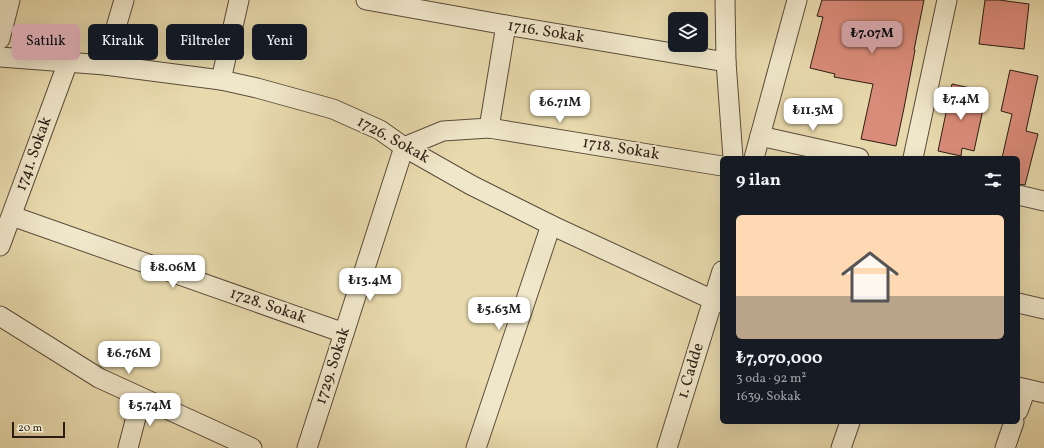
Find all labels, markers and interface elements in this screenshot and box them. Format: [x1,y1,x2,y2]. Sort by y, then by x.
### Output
map controls [668,12,708,52]
button: layers [668,12,708,52]
street label: 1716. Sokak [506,15,586,49]
pin: ₺7.07M [839,21,905,55]
chip: Satılık [12,24,80,60]
chip: Kiralık [88,24,158,60]
chip: Filtreler [166,24,244,60]
chip: Yeni [252,24,307,60]
text: ₺7.07M [850,25,894,43]
pin: ₺7.4M [933,87,989,121]
pin: ₺6.71M [527,90,593,124]
text: ₺7.4M [943,91,979,109]
text: ₺6.71M [539,94,581,112]
pin: ₺11.3M [780,98,846,132]
text: ₺11.3M [793,102,833,120]
street label: 1726. Sokak [353,111,434,169]
street label: 1741. Sokak [10,113,58,194]
street label: 1718. Sokak [581,132,661,166]
text: 9 ilan [736,169,781,192]
icon: filters [982,169,1004,191]
icon: home [834,241,906,313]
pin: ₺8.06M [140,255,206,289]
text: ₺8.06M [150,259,196,277]
pin: ₺13.4M [337,268,403,302]
text: ₺13.4M [348,272,392,290]
street label: 1728. Sokak [227,283,310,330]
pin: ₺5.63M [466,297,532,331]
text: ₺5.63M [477,301,521,319]
street label: 1729. Sokak [310,324,356,407]
street label: 1. Cadde [672,340,710,402]
pin: ₺6.76M [96,341,162,375]
text: ₺6.76M [107,345,151,363]
text: ₺7,070,000 [736,347,823,370]
text: 3 oda · 92 m² [736,370,806,388]
text: 1639. Sokak [736,388,801,406]
pin: ₺5.74M [117,393,183,427]
text: ₺5.74M [129,397,171,415]
scale bar [12,420,65,439]
text: 20 m [18,421,42,436]

